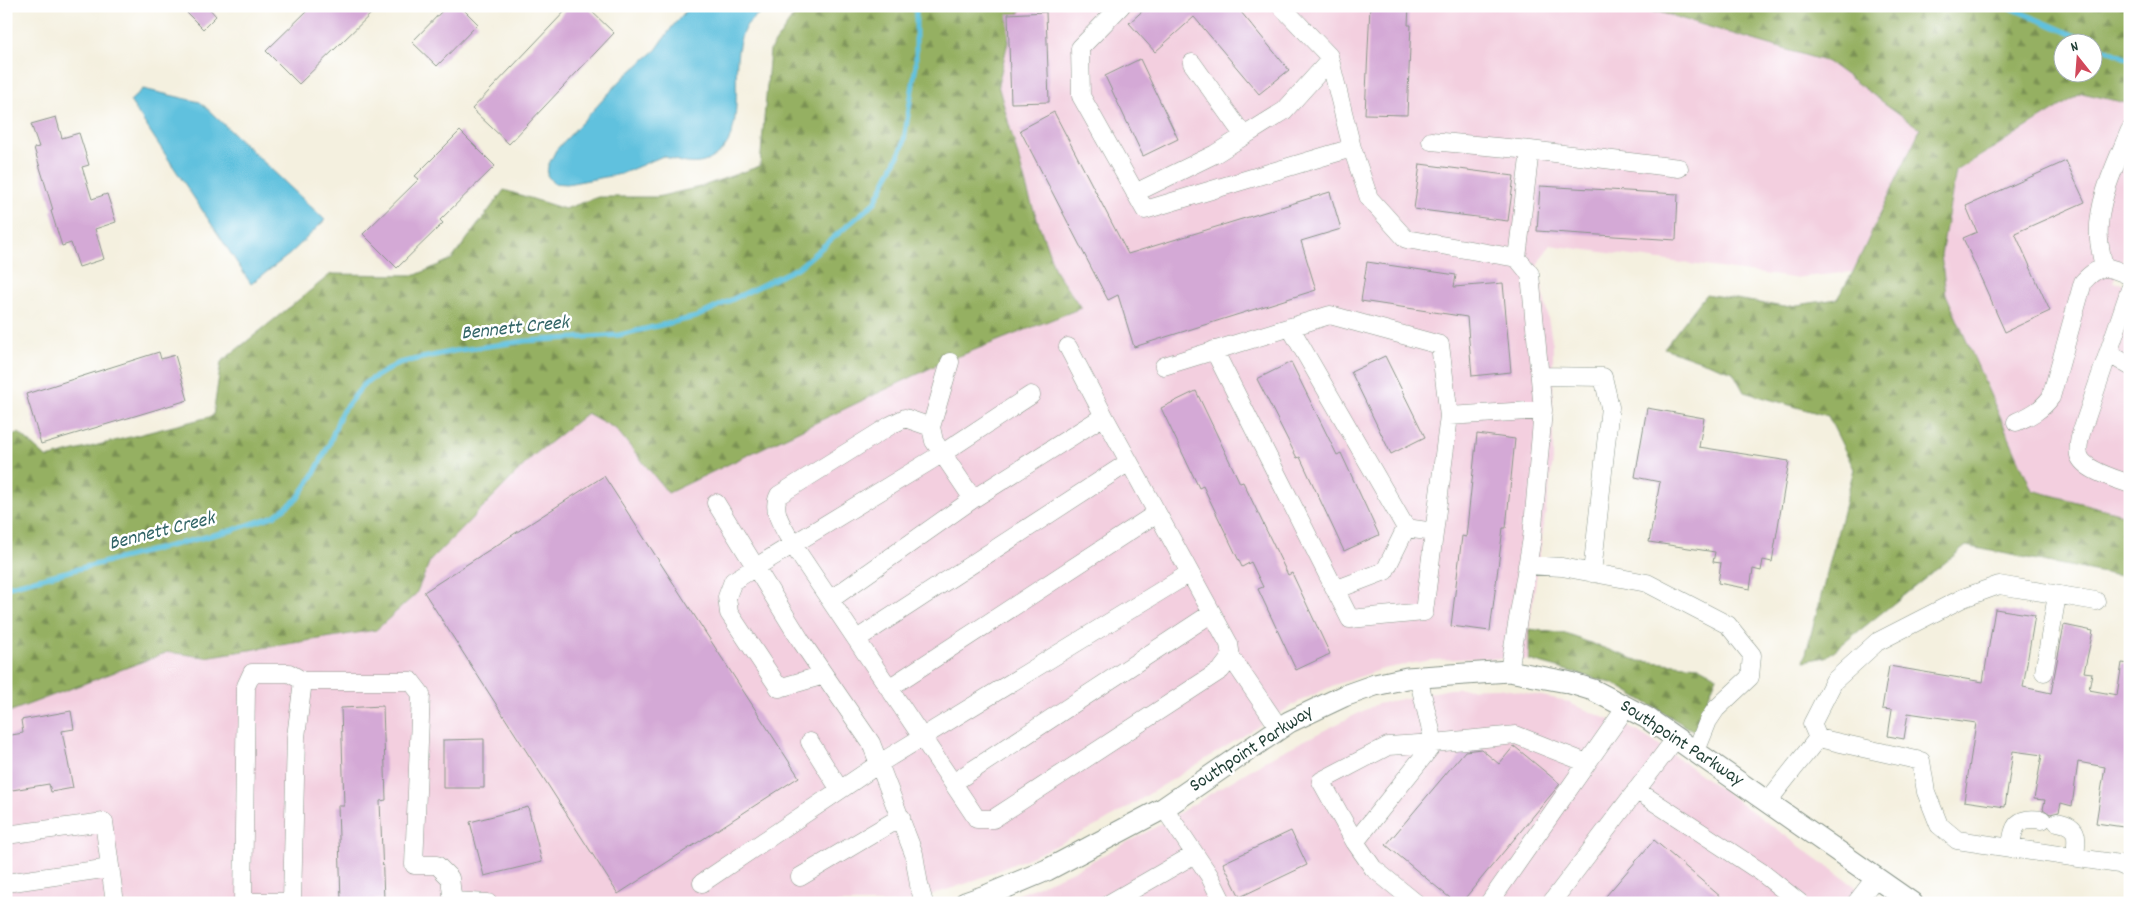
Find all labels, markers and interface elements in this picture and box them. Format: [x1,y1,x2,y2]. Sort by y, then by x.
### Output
north arrow [2054,32,2104,82]
text: N [2069,37,2081,58]
water label: Bennett Creek [460,309,572,349]
water label: Bennett Creek [106,505,220,559]
street label: Southpoint Parkway [1614,694,1748,794]
street label: Southpoint Parkway [1185,700,1319,800]

